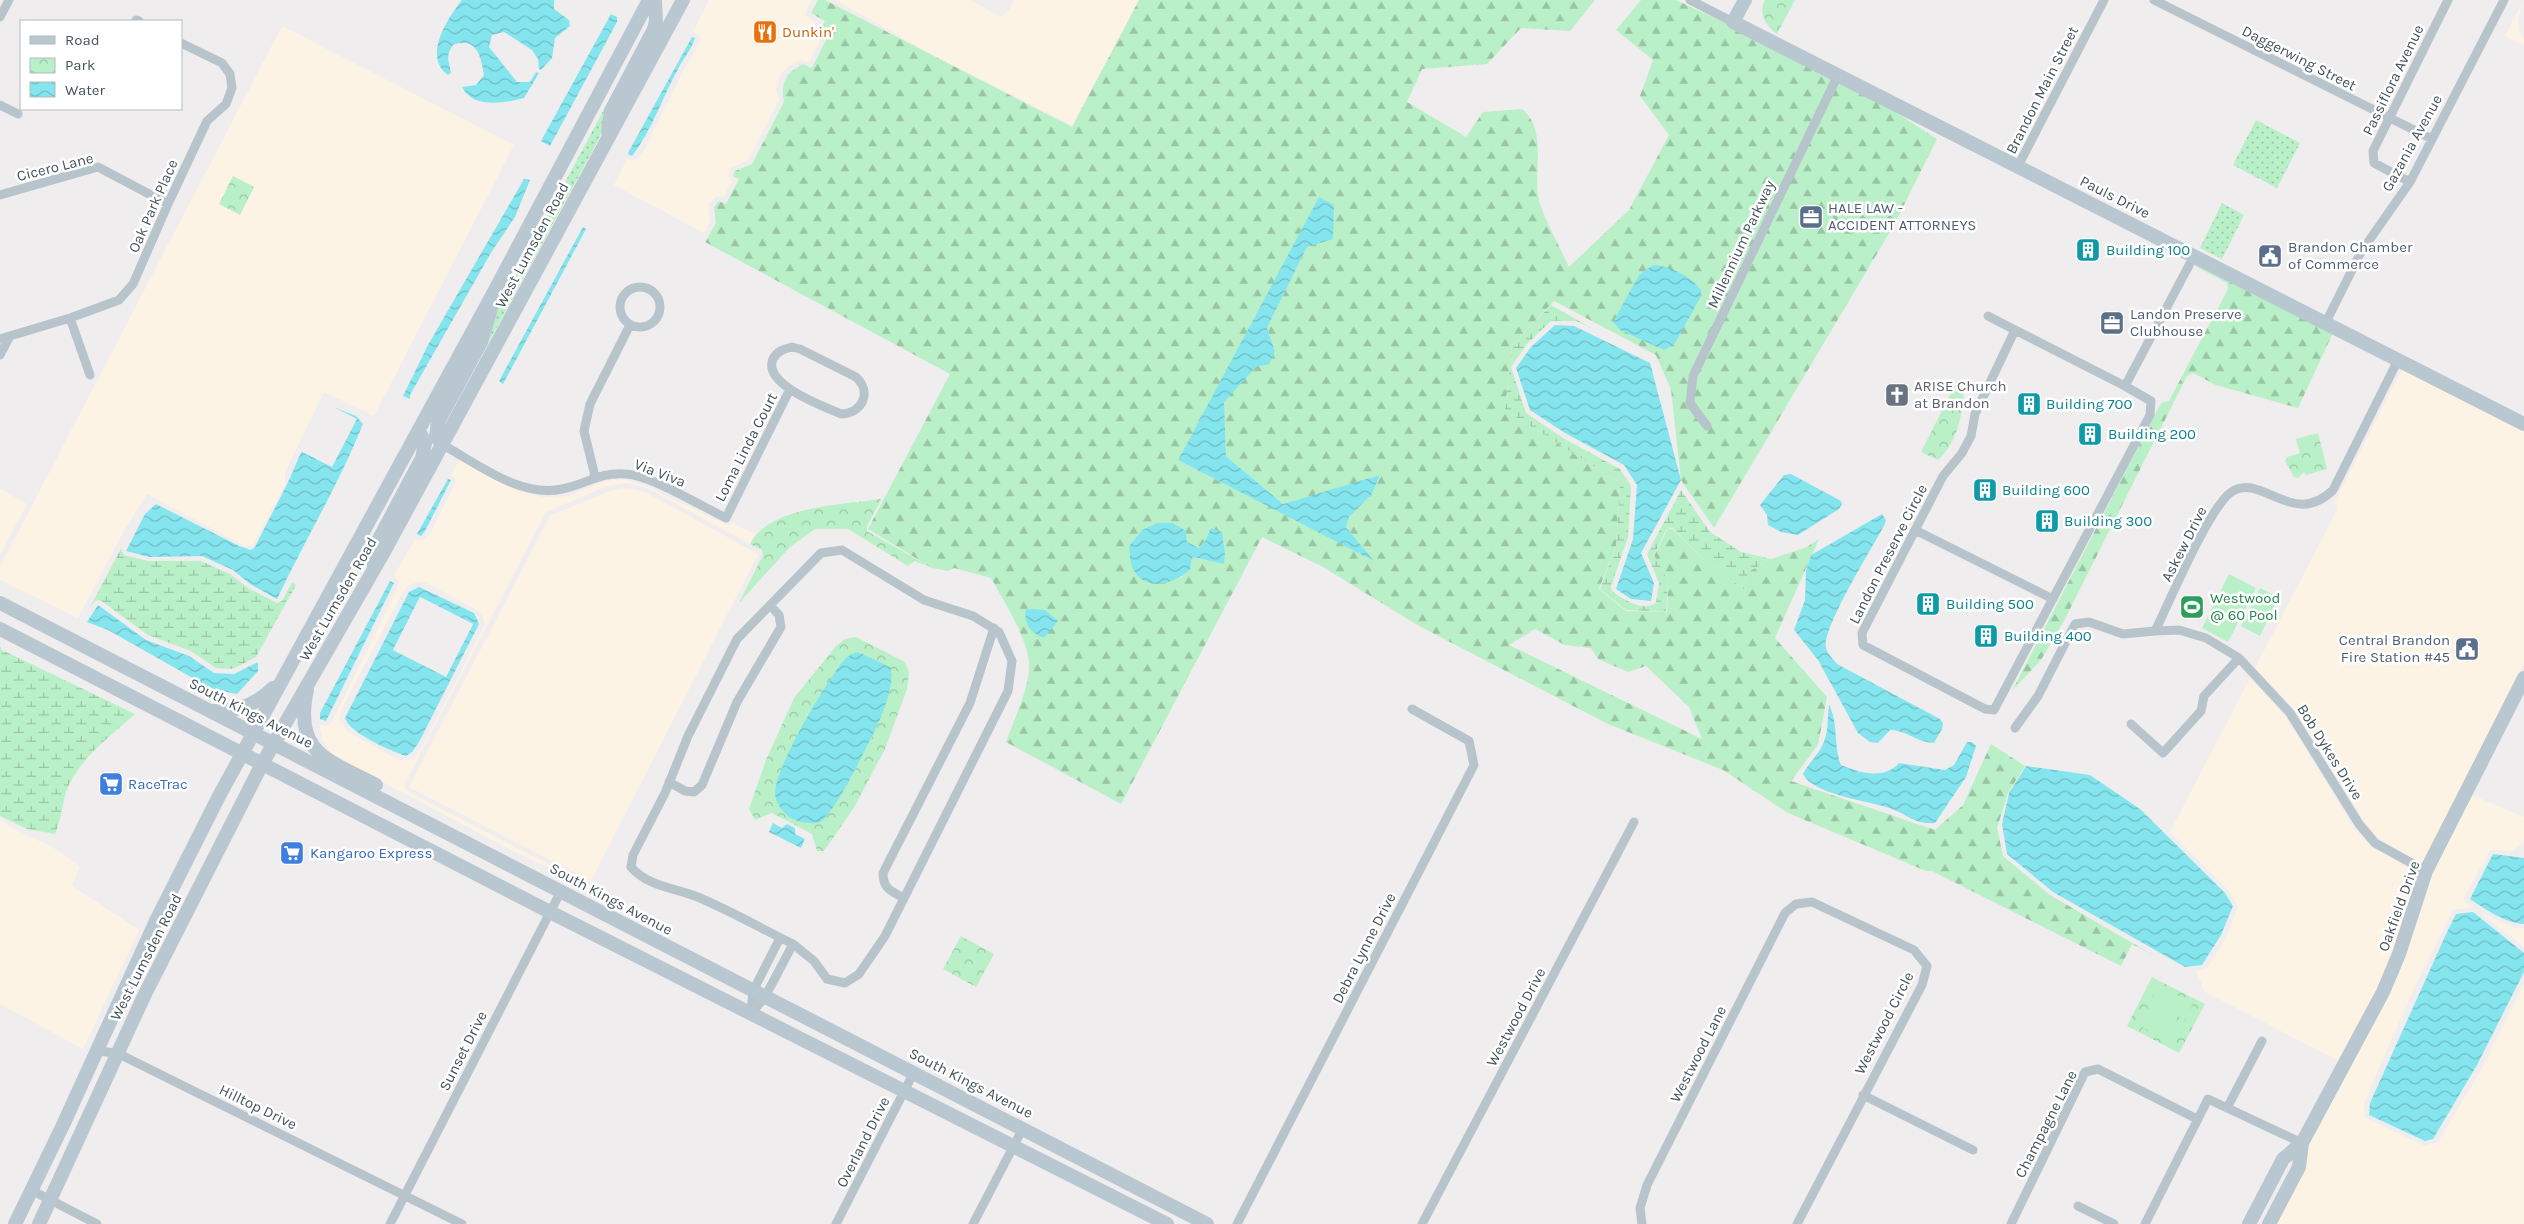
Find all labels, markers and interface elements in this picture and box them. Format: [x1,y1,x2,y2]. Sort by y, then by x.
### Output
restaurant icon: Dunkin' [752,19,778,45]
legend [20,20,182,110]
street label: Daggerwing Street [2239,21,2359,95]
street label: Passiflora Avenue [2358,22,2428,138]
place label: Dunkin' [782,23,834,41]
street label: Brandon Main Street [2002,23,2082,157]
text: Road [65,31,100,49]
text: Park [65,56,95,74]
text: Water [65,81,106,99]
street label: Gazania Avenue [2378,91,2446,195]
street label: Cicero Lane [15,149,95,185]
street label: Oak Park Place [124,157,182,255]
street label: Pauls Drive [2077,172,2153,222]
street label: Millennium Parkway [1703,177,1779,311]
street label: West Lumsden Road [491,179,573,311]
place label: HALE LAW - ACCIDENT ATTORNEYS [1828,199,1976,234]
office icon: HALE LAW - ACCIDENT ATTORNEYS [1798,204,1824,230]
building icon: Building 100 [2075,237,2101,263]
place label: Brandon Chamber of Commerce [2288,238,2413,273]
place label: Building 100 [2106,241,2190,259]
public building icon: Brandon Chamber of Commerce [2257,243,2283,269]
place label: Landon Preserve Clubhouse [2130,305,2242,340]
office icon: Landon Preserve Clubhouse [2099,310,2125,336]
place label: ARISE Church at Brandon [1914,377,2007,412]
church icon: ARISE Church at Brandon [1884,382,1910,408]
street label: Loma Linda Court [711,389,781,504]
building icon: Building 700 [2016,391,2042,417]
place label: Building 700 [2046,395,2132,413]
building icon: Building 200 [2077,421,2103,447]
place label: Building 200 [2108,425,2196,443]
street label: Via Viva [632,455,688,491]
building icon: Building 600 [1972,477,1998,503]
street label: Landon Preserve Circle [1845,481,1931,627]
place label: Building 600 [2002,481,2090,499]
street label: Askew Drive [2157,503,2211,585]
building icon: Building 300 [2034,508,2060,534]
place label: Building 300 [2064,512,2152,530]
street label: West Lumsden Road [295,534,381,664]
place label: Westwood @ 60 Pool [2210,589,2280,624]
building icon: Building 500 [1915,591,1941,617]
sports icon: Westwood @ 60 Pool [2179,594,2205,620]
place label: Building 500 [1946,595,2034,613]
building icon: Building 400 [1973,623,1999,649]
place label: Building 400 [2004,627,2092,645]
place label: Central Brandon Fire Station #45 [2339,631,2450,666]
public building icon: Central Brandon Fire Station #45 [2454,636,2480,662]
street label: South Kings Avenue [186,674,316,752]
street label: Bob Dykes Drive [2293,701,2367,803]
supermarket icon: RaceTrac [98,771,124,797]
place label: RaceTrac [128,775,188,793]
supermarket icon: Kangaroo Express [279,840,305,866]
place label: Kangaroo Express [310,844,432,862]
street label: Oakfield Drive [2374,858,2424,954]
street label: South Kings Avenue [547,859,675,939]
street label: Debra Lynne Drive [1328,890,1400,1006]
street label: West Lumsden Road [106,891,186,1023]
street label: Westwood Drive [1482,965,1550,1069]
street label: Westwood Circle [1850,969,1918,1077]
street label: Westwood Lane [1666,1003,1730,1105]
street label: Sunset Drive [435,1008,491,1094]
street label: South Kings Avenue [906,1044,1036,1122]
street label: Champagne Lane [2011,1067,2081,1181]
street label: Hilltop Drive [216,1080,300,1134]
street label: Overland Drive [832,1094,894,1190]

